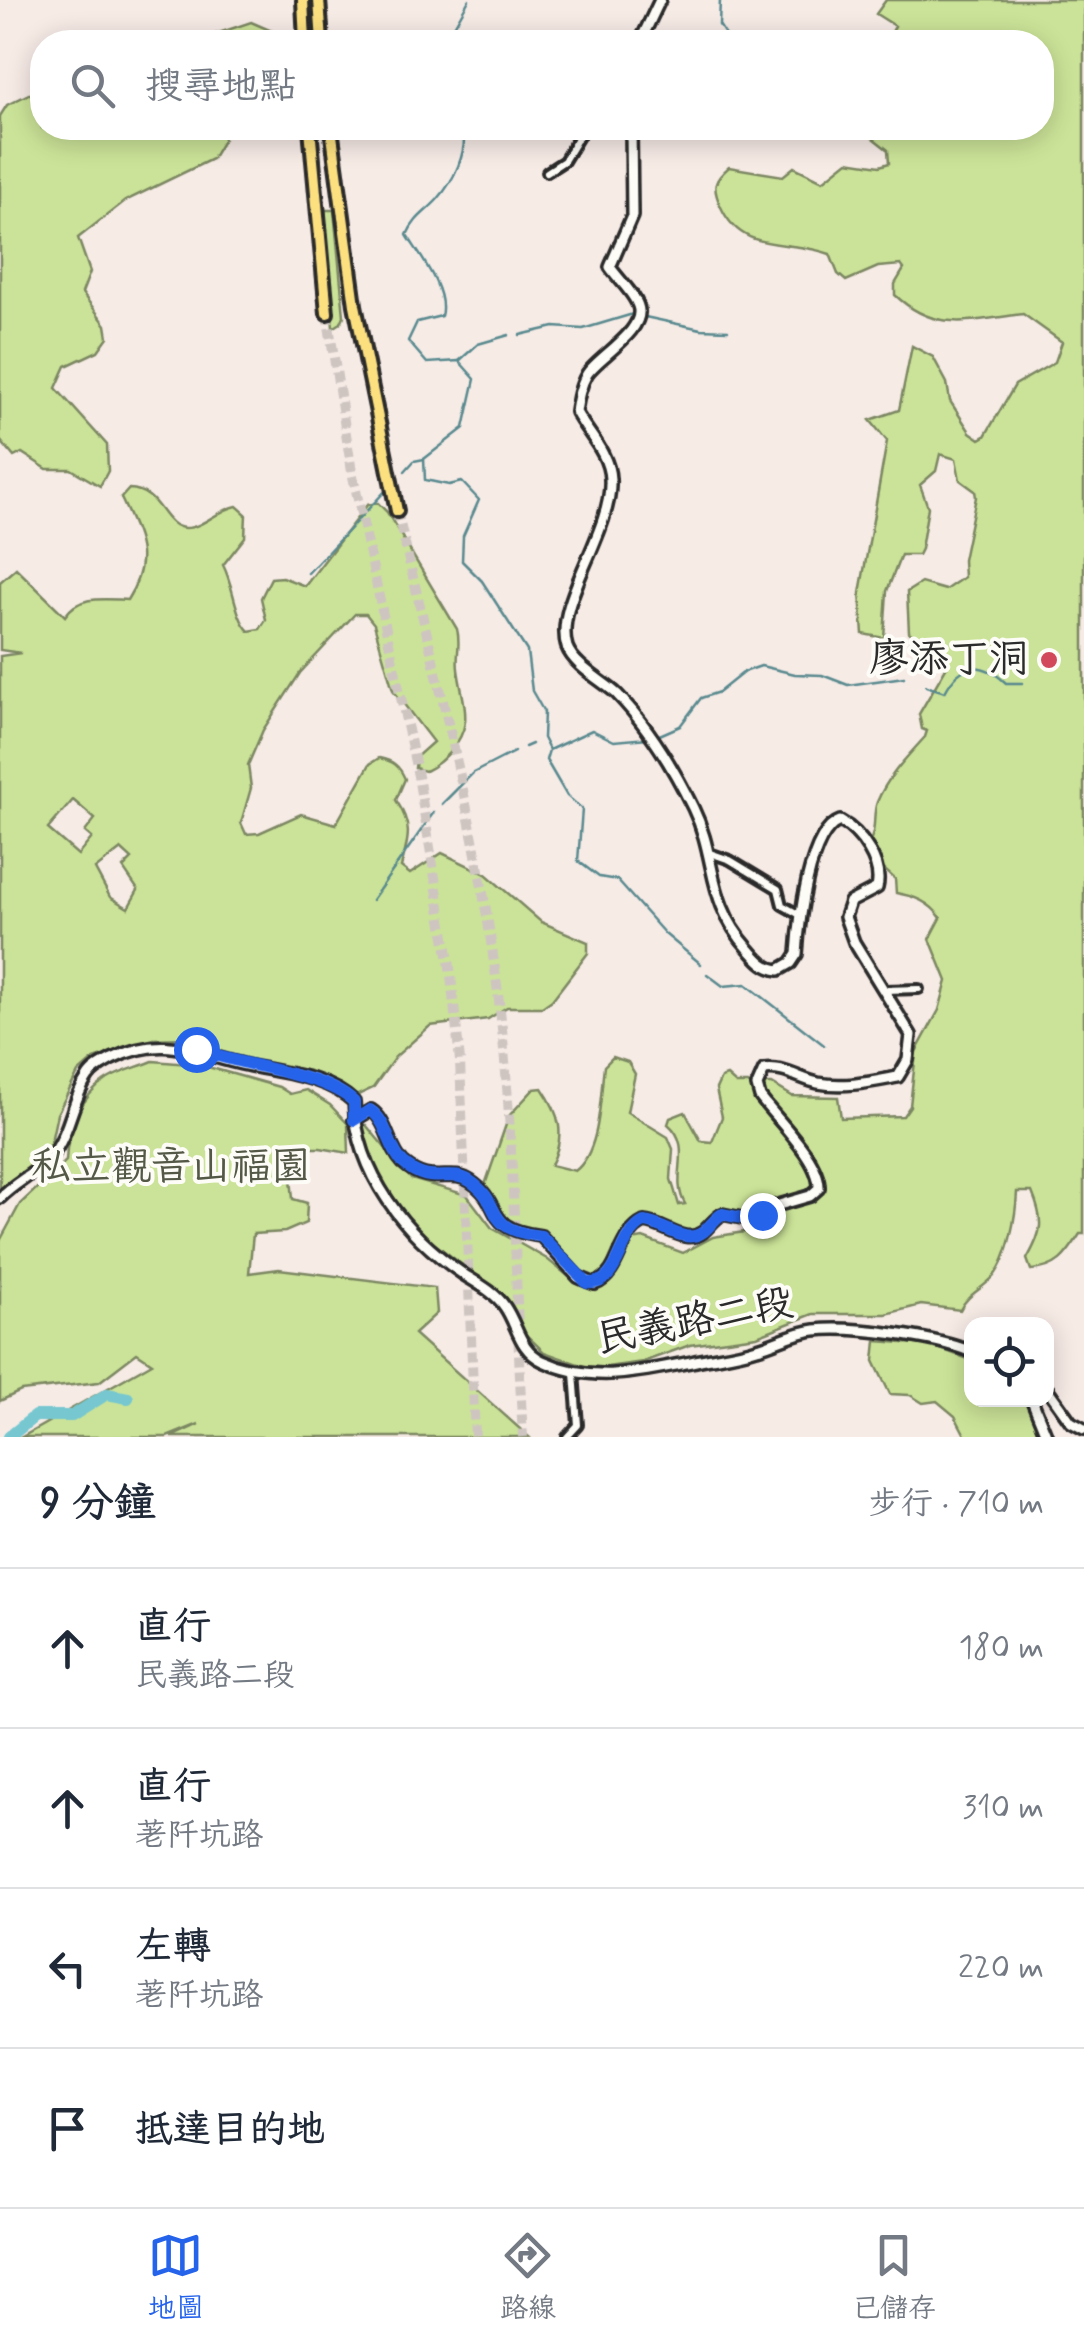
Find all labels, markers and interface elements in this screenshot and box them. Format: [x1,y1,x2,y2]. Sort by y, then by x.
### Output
search box [30,30,1054,140]
icon: search [65,58,120,113]
text: 搜尋地點 [145,63,297,112]
place label: 廖添丁洞 [869,634,1029,686]
marker: 廖添丁洞 [1038,649,1060,671]
route start [174,1027,220,1073]
park label: 私立觀音山福園 [31,1142,311,1194]
route end [740,1193,786,1239]
street label: 民義路二段 [592,1277,798,1367]
map controls [964,1317,1054,1407]
button: locate [964,1317,1054,1407]
text: 9 分鐘 [40,1477,156,1532]
text: 步行 · 710 m [869,1483,1044,1525]
text: 直行 [135,1603,211,1652]
icon: ahead [40,1621,95,1676]
text: 180 m [959,1627,1044,1669]
text: 民義路二段 [135,1655,295,1697]
text: 直行 [135,1763,211,1812]
icon: ahead [40,1781,95,1836]
text: 310 m [962,1787,1044,1829]
text: 荖阡坑路 [135,1815,263,1857]
text: 左轉 [135,1923,211,1972]
icon: left [40,1941,95,1996]
text: 220 m [958,1947,1044,1989]
text: 荖阡坑路 [135,1975,263,2017]
icon: arrive [40,2101,95,2156]
text: 抵達目的地 [135,2106,325,2155]
tab: 地圖 [148,2228,204,2328]
tab: 路線 [500,2228,556,2328]
tab: 已儲存 [852,2228,936,2328]

